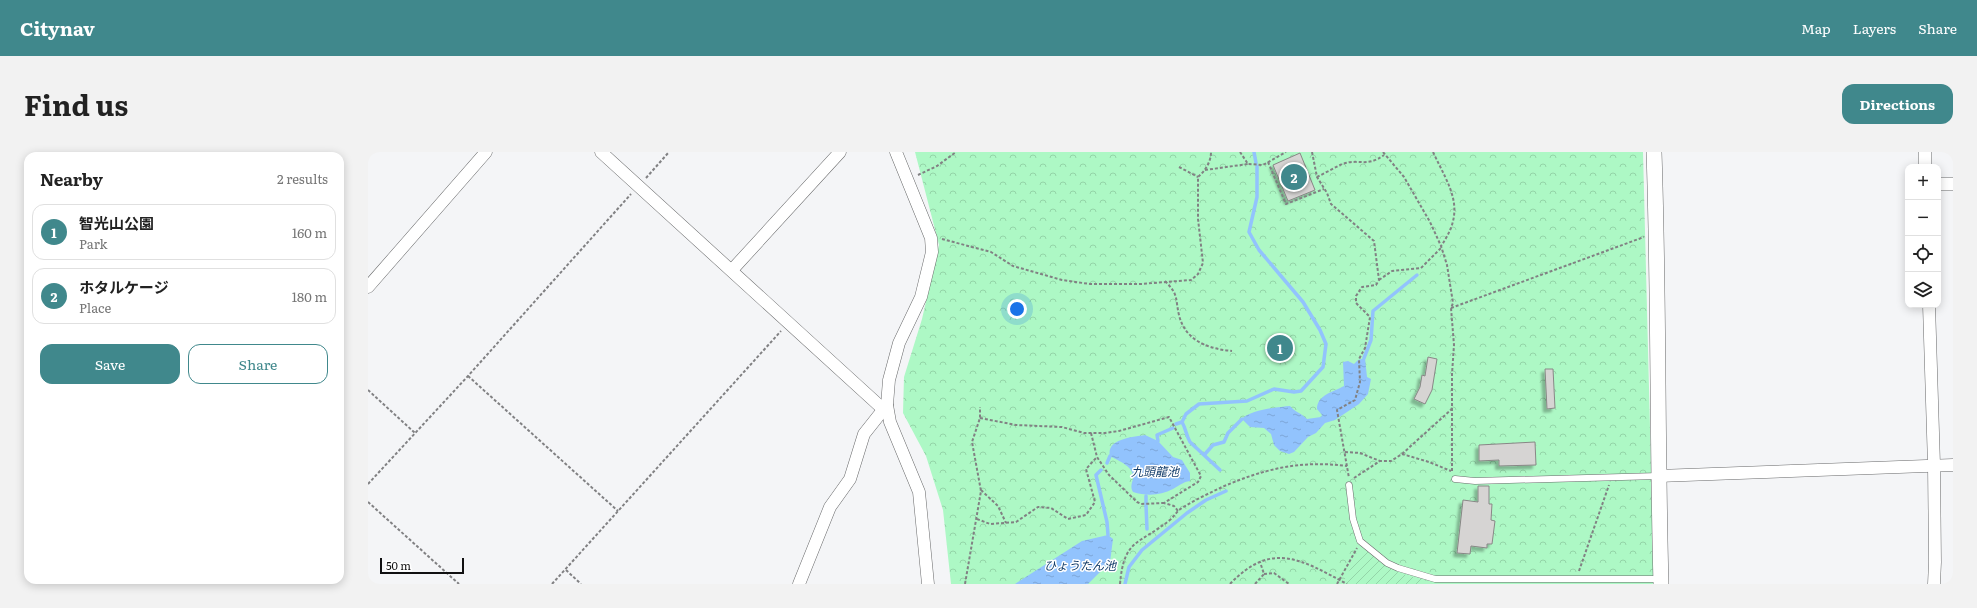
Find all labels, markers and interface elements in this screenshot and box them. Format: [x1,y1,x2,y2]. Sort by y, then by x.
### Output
text: Citynav [20,14,95,42]
text: Map [1801,18,1831,38]
text: Layers [1853,18,1896,38]
text: Share [1918,18,1957,38]
text: Find us [24,83,128,125]
button: Directions [1842,84,1953,124]
pin: 2 [1281,162,1307,192]
map controls [1905,164,1941,308]
button: + [1905,164,1941,200]
text: Nearby [40,166,103,191]
text: 2 results [277,169,328,188]
button: − [1905,200,1941,236]
text: 智光山公園 [79,211,154,234]
text: 1 [51,223,57,242]
text: 160 m [292,223,327,242]
text: Park [79,234,108,253]
button: locate [1905,236,1941,272]
button: layers [1905,272,1941,308]
text: ホタルケージ [79,275,169,298]
text: 2 [51,287,57,306]
text: 180 m [292,287,327,306]
text: Place [79,298,111,317]
your location [1007,299,1027,319]
pin: 1 [1267,333,1293,363]
button: Save [40,344,180,384]
button: Share [188,344,328,384]
water label: 九頭龍池 [1131,462,1180,480]
scale bar [380,556,464,575]
water label: ひょうたん池 [1044,556,1117,574]
text: 50 m [386,557,411,573]

